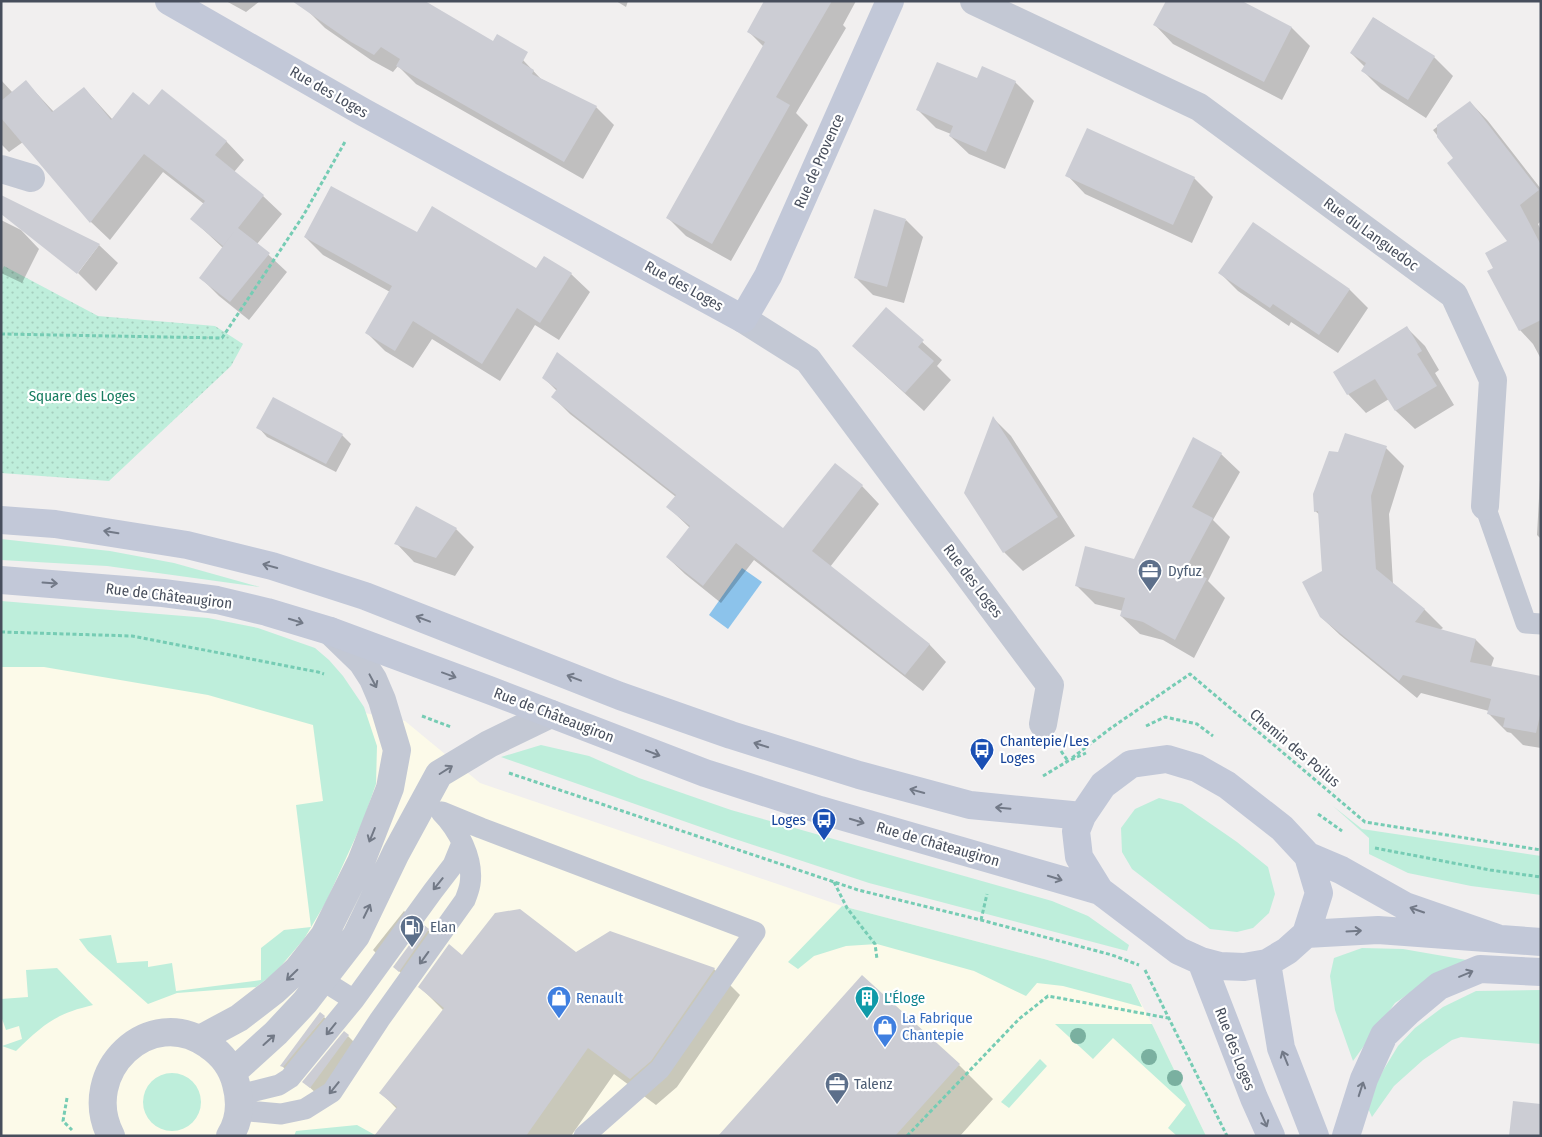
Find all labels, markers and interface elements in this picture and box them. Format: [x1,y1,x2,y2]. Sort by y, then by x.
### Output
street label: Rue des Loges [287,62,371,122]
street label: Rue de Provence [790,111,848,211]
street label: Rue du Languedoc [1320,194,1422,275]
street label: Rue des Loges [642,257,726,315]
park label: Square des Loges [29,387,135,405]
one-way arrow [103,527,119,537]
street label: Rue des Loges [940,541,1006,621]
office icon: Dyfuz [1137,558,1163,592]
one-way arrow [262,560,278,570]
place label: Dyfuz [1168,562,1202,580]
one-way arrow [42,578,58,588]
street label: Rue de Châteaugiron [105,579,233,613]
one-way arrow [416,614,431,623]
one-way arrow [288,617,304,626]
one-way arrow [441,671,456,680]
one-way arrow [368,673,378,688]
one-way arrow [567,673,582,682]
street label: Rue de Châteaugiron [491,684,617,746]
street label: Chemin des Poilus [1246,705,1344,791]
place label: Chantepie/Les Loges [1000,732,1089,767]
bus stop icon: Chantepie/Les Loges [969,737,995,771]
one-way arrow [754,739,770,749]
one-way arrow [645,749,660,758]
one-way arrow [438,765,452,775]
one-way arrow [909,786,925,795]
one-way arrow [995,804,1011,813]
bus stop icon: Loges [811,807,837,841]
place label: Loges [771,811,806,829]
one-way arrow [849,817,865,827]
street label: Rue de Châteaugiron [874,818,1002,870]
one-way arrow [367,827,376,842]
one-way arrow [1046,874,1062,884]
one-way arrow [433,877,444,890]
one-way arrow [363,904,373,919]
one-way arrow [1410,905,1426,915]
fuel station icon: Elan [399,914,425,948]
place label: Elan [430,918,456,936]
one-way arrow [1346,927,1362,936]
one-way arrow [418,951,429,965]
one-way arrow [285,969,298,981]
one-way arrow [1458,969,1473,979]
shop icon: Renault [546,985,572,1019]
building icon: L'Éloge [854,985,880,1019]
place label: Renault [576,989,623,1007]
place label: L'Éloge [884,989,925,1007]
street label: Rue des Loges [1211,1005,1259,1093]
place label: La Fabrique Chantepie [902,1009,973,1044]
shop icon: La Fabrique Chantepie [872,1014,898,1048]
one-way arrow [325,1022,336,1035]
one-way arrow [263,1034,276,1045]
one-way arrow [1279,1051,1289,1066]
office icon: Talenz [824,1071,850,1105]
place label: Talenz [854,1075,893,1093]
one-way arrow [328,1081,339,1094]
one-way arrow [1357,1082,1366,1098]
one-way arrow [1260,1112,1269,1127]

